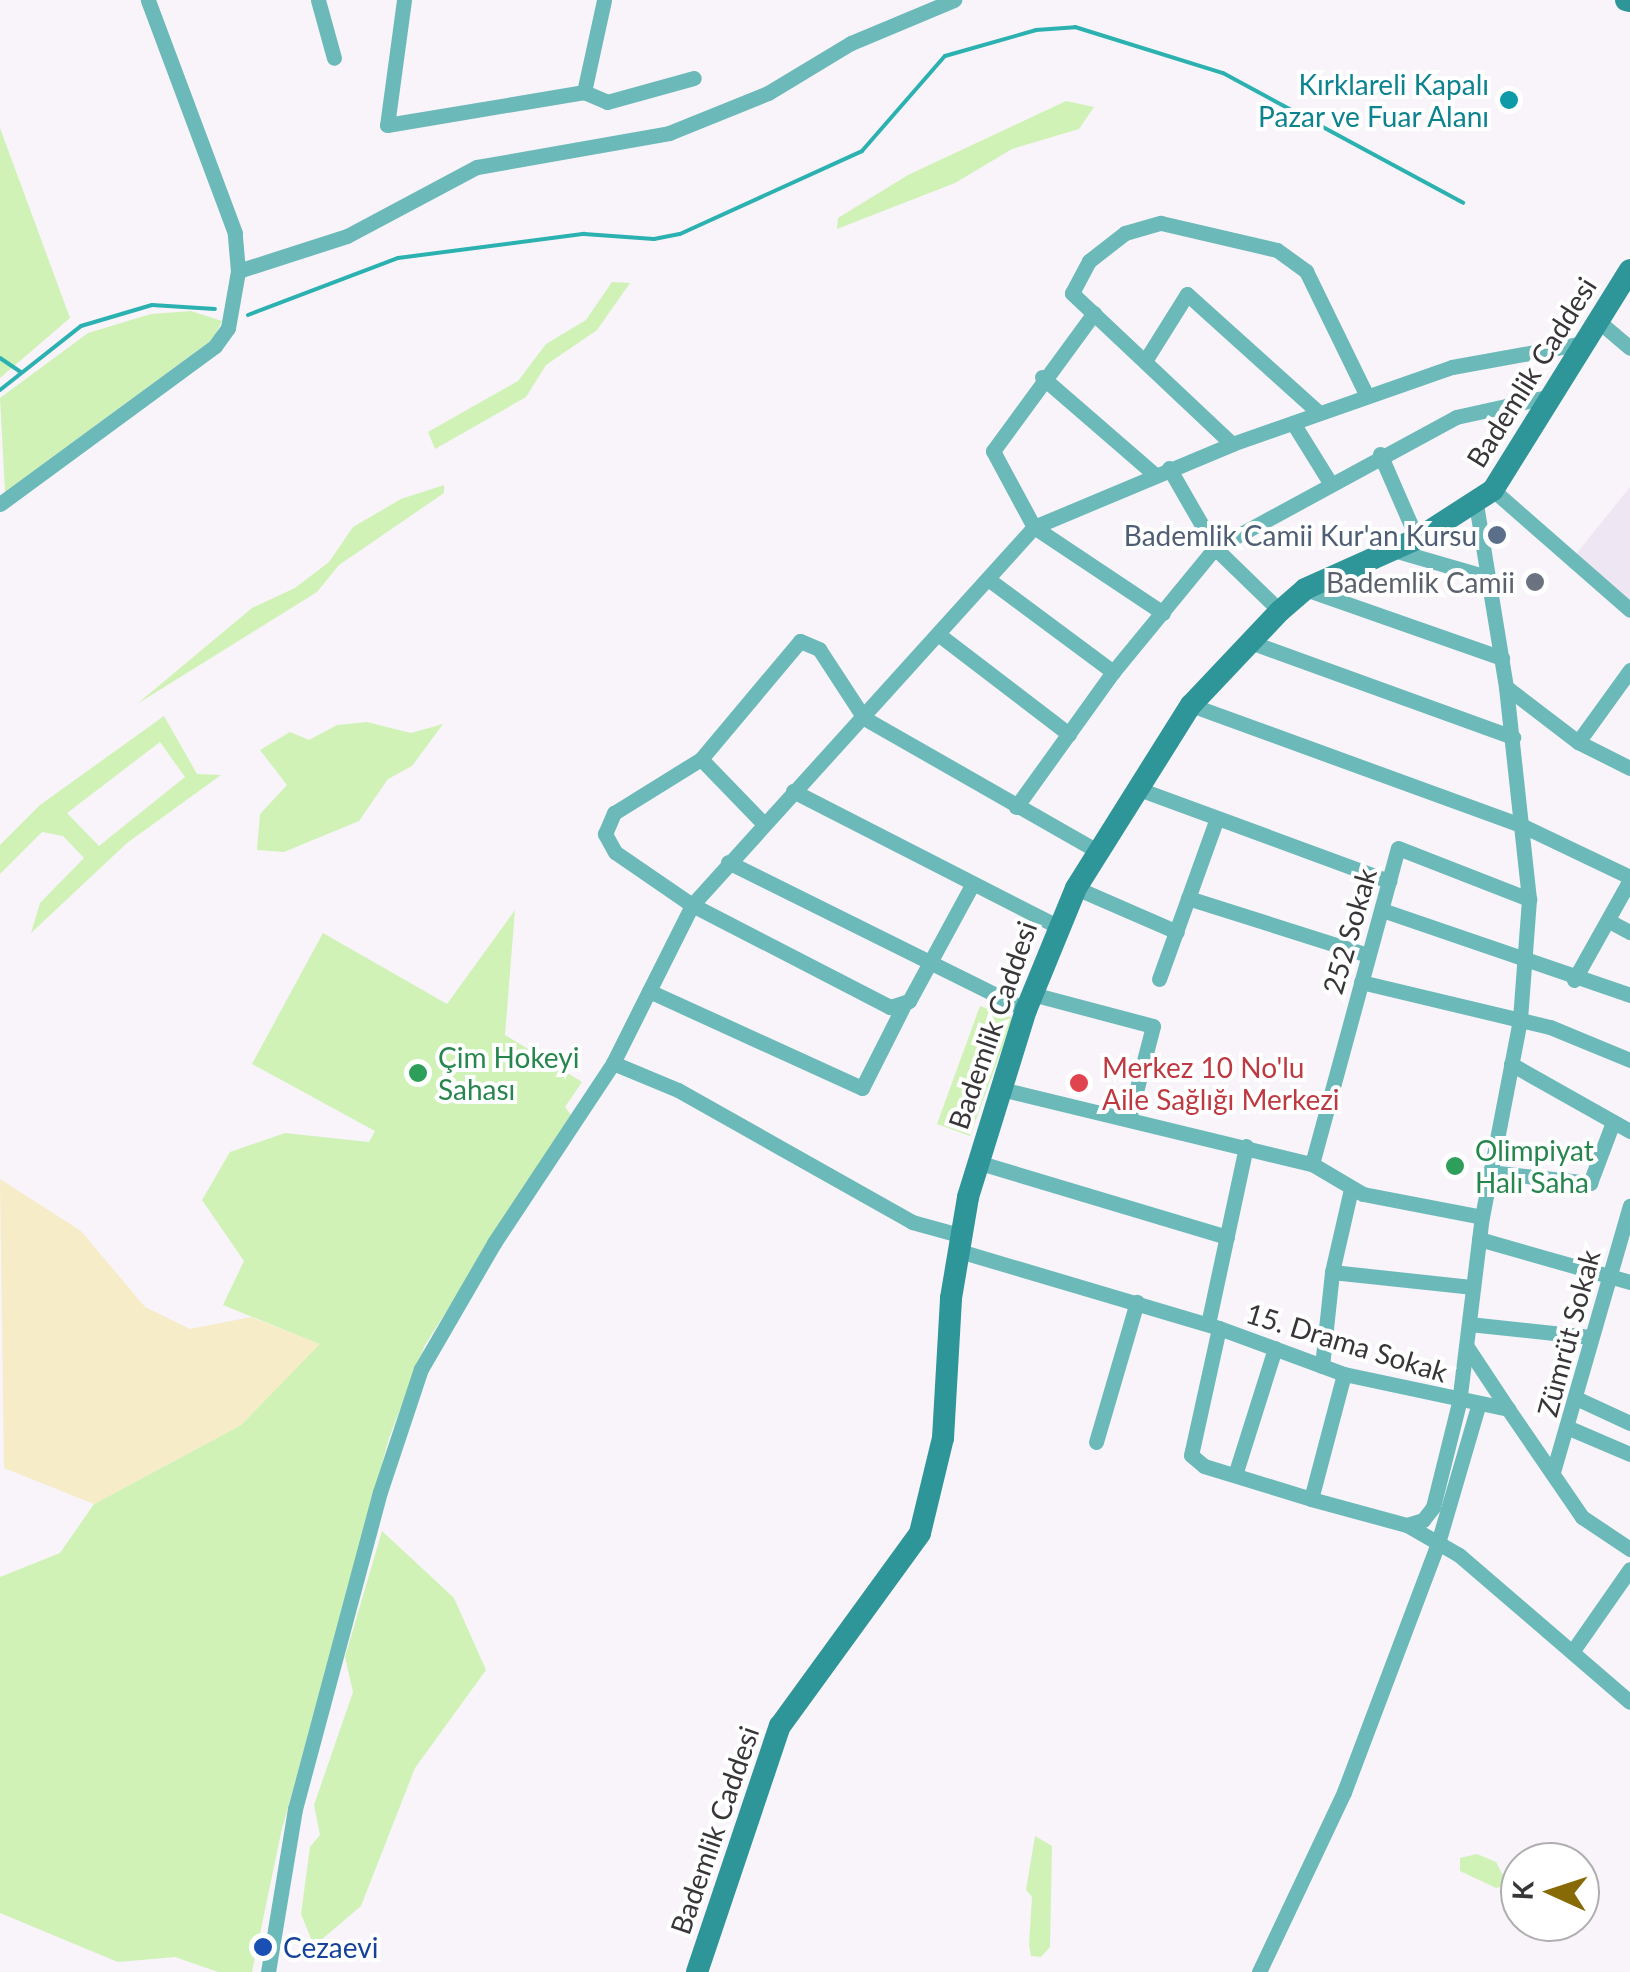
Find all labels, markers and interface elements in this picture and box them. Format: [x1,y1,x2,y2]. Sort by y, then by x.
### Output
place label: Kırklareli Kapalı Pazar ve Fuar Alanı [1255,67,1489,133]
marker: Kırklareli Kapalı Pazar ve Fuar Alanı [1498,89,1520,111]
street label: Bademlik Caddesi [1459,271,1603,473]
place label: Bademlik Camii Kur'an Kursu [1124,518,1477,552]
marker: Bademlik Camii Kur'an Kursu [1486,524,1508,546]
place label: Bademlik Camii [1326,565,1515,599]
marker: Bademlik Camii [1524,571,1546,593]
street label: 252 Sokak [1315,864,1383,998]
street label: Bademlik Caddesi [941,917,1043,1133]
place label: Çim Hokeyi Sahası [438,1040,579,1106]
place label: Merkez 10 No'lu Aile Sağlığı Merkezi [1102,1050,1340,1116]
marker: Çim Hokeyi Sahası [407,1062,429,1084]
marker: Merkez 10 No'lu Aile Sağlığı Merkezi [1066,1070,1092,1096]
place label: Olimpiyat Halı Saha [1475,1133,1594,1199]
marker: Olimpiyat Halı Saha [1444,1155,1466,1177]
street label: Zümrüt Sokak [1530,1246,1606,1420]
street label: 15. Drama Sokak [1242,1295,1452,1389]
street label: Bademlik Caddesi [663,1722,765,1938]
north arrow [1500,1842,1600,1942]
text: K [1505,1880,1540,1901]
place label: Cezaevi [283,1930,378,1964]
marker: Cezaevi [252,1936,274,1958]

